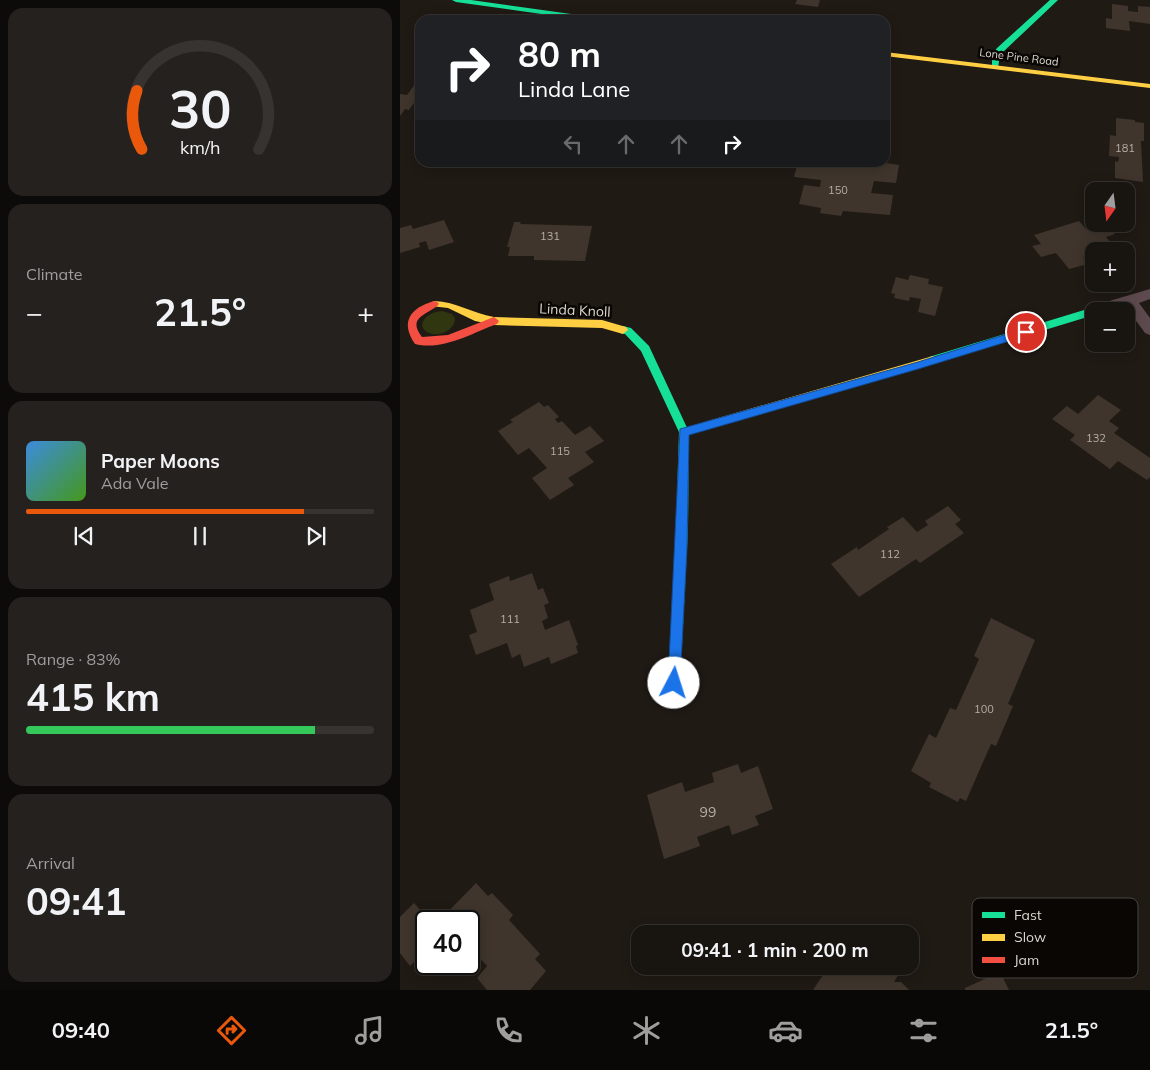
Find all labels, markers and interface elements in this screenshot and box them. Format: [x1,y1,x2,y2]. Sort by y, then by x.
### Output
text: 80 m [518,32,601,76]
icon: right [435,35,500,100]
street label: Lone Pine Road [979,45,1059,69]
text: Linda Lane [518,75,630,103]
text: 30 [169,76,231,141]
icon: left [559,130,587,158]
icon: ahead [612,130,640,158]
icon: ahead [665,130,693,158]
icon: right [718,130,746,158]
text: km/h [180,136,220,158]
house number: 181 [1115,141,1135,155]
north arrow [1085,182,1135,232]
map controls [1085,182,1135,352]
house number: 150 [828,183,848,197]
house number: 131 [540,229,560,243]
button: + [1085,242,1135,292]
text: Climate [26,264,82,284]
text: 21.5° [154,288,246,336]
text: − [26,295,43,330]
text: + [357,295,374,330]
street label: Linda Knoll [539,299,611,321]
button: − [1085,302,1135,352]
pin [1005,311,1047,353]
icon: arrive [1012,318,1040,346]
house number: 132 [1086,431,1106,445]
house number: 115 [550,444,570,458]
text: Paper Moons [101,449,220,473]
text: Ada Vale [101,473,168,493]
icon: previous [70,522,98,550]
icon: pause [186,522,214,550]
icon: next [302,522,330,550]
house number: 112 [880,547,900,561]
house number: 111 [500,612,520,626]
text: Range · 83% [26,649,121,669]
position arrow [647,656,699,708]
text: 415 km [26,673,160,721]
house number: 100 [974,702,994,716]
house number: 99 [700,803,716,821]
text: Arrival [26,853,75,873]
text: 09:41 [26,877,127,925]
legend [972,898,1138,978]
text: Fast [1014,906,1042,924]
speed limit sign: 40 [415,910,480,975]
text: Slow [1014,928,1046,946]
text: 09:41 · 1 min · 200 m [681,938,869,962]
text: Jam [1014,951,1039,969]
icon: directions [214,1013,249,1048]
icon: music [352,1013,387,1048]
icon: phone [491,1013,526,1048]
icon: climate [629,1013,664,1048]
icon: car [768,1013,803,1048]
icon: filters [906,1013,941,1048]
text: 09:40 [52,1016,110,1044]
text: 21.5° [1045,1016,1098,1044]

